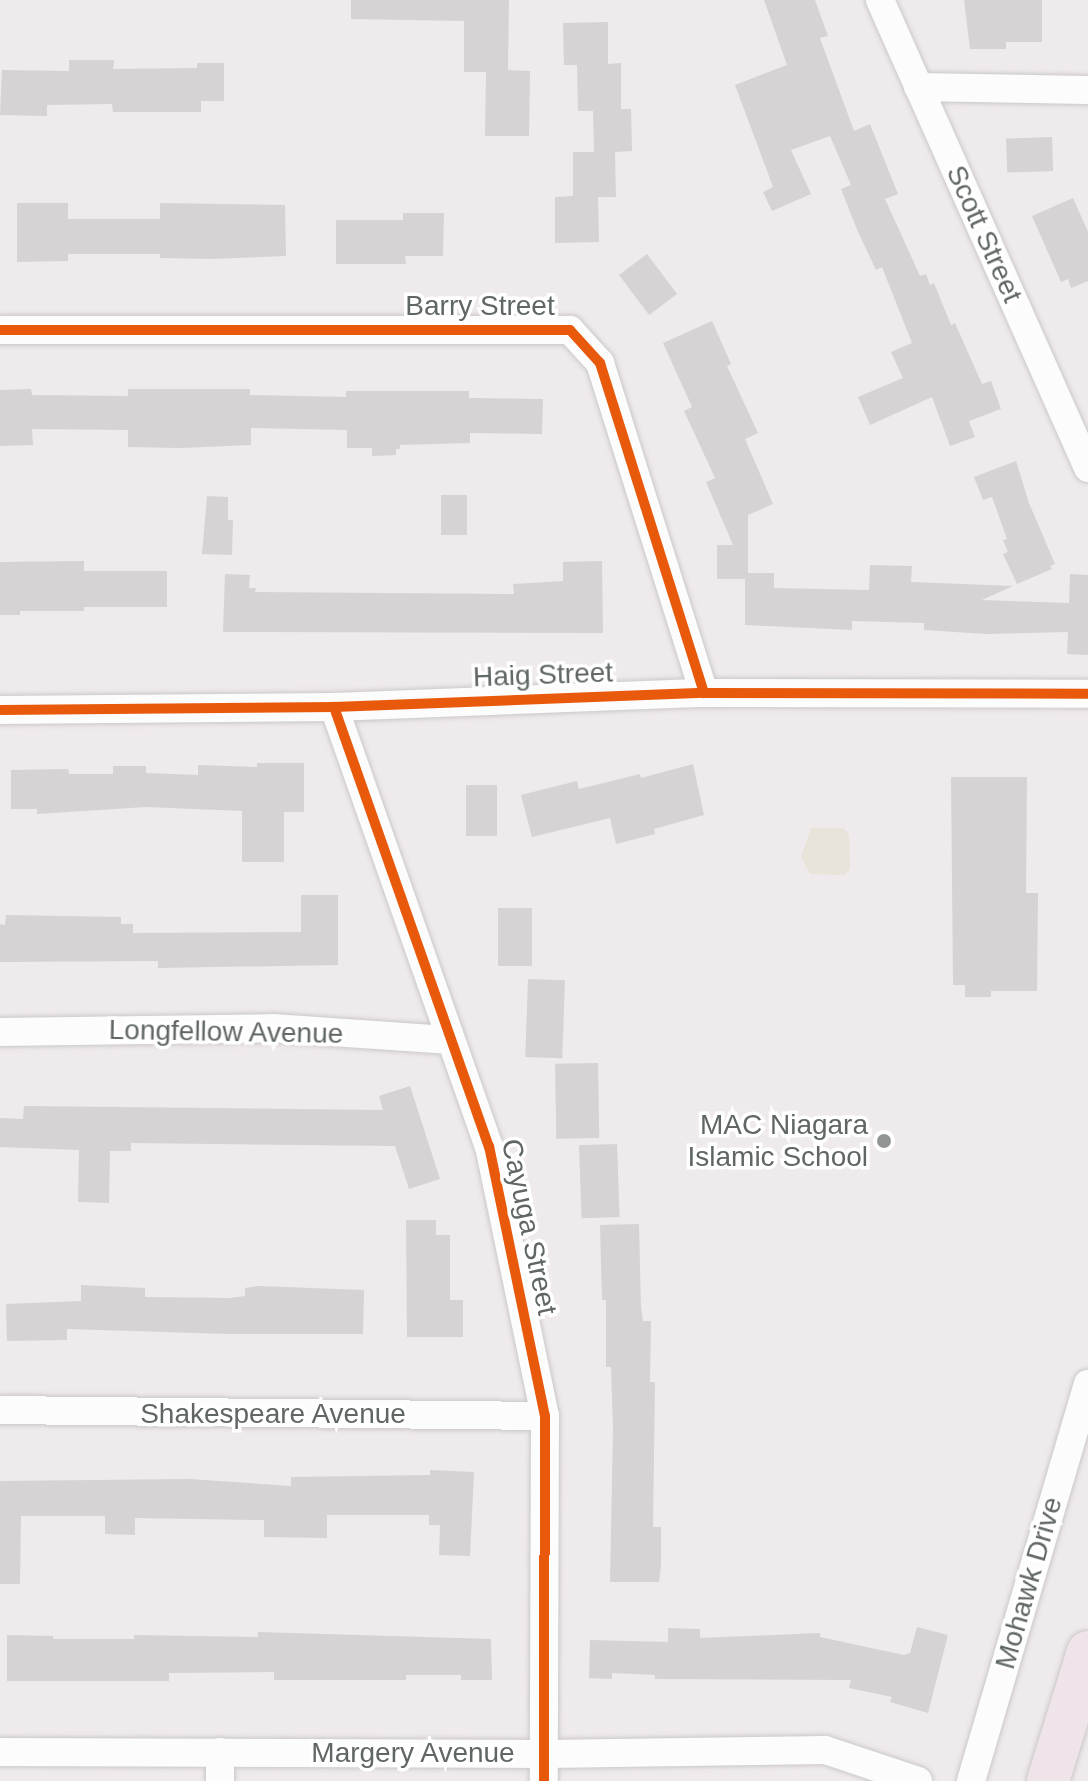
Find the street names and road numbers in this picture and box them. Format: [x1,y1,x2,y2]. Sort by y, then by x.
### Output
street label: Scott Street [939,160,1029,308]
street label: Barry Street [405,289,555,323]
street label: Haig Street [472,656,614,694]
street label: Longfellow Avenue [108,1013,344,1051]
street label: Cayuga Street [494,1136,564,1318]
street label: Shakespeare Avenue [139,1397,407,1431]
street label: Mohawk Drive [988,1493,1070,1673]
street label: Margery Avenue [311,1736,515,1770]

